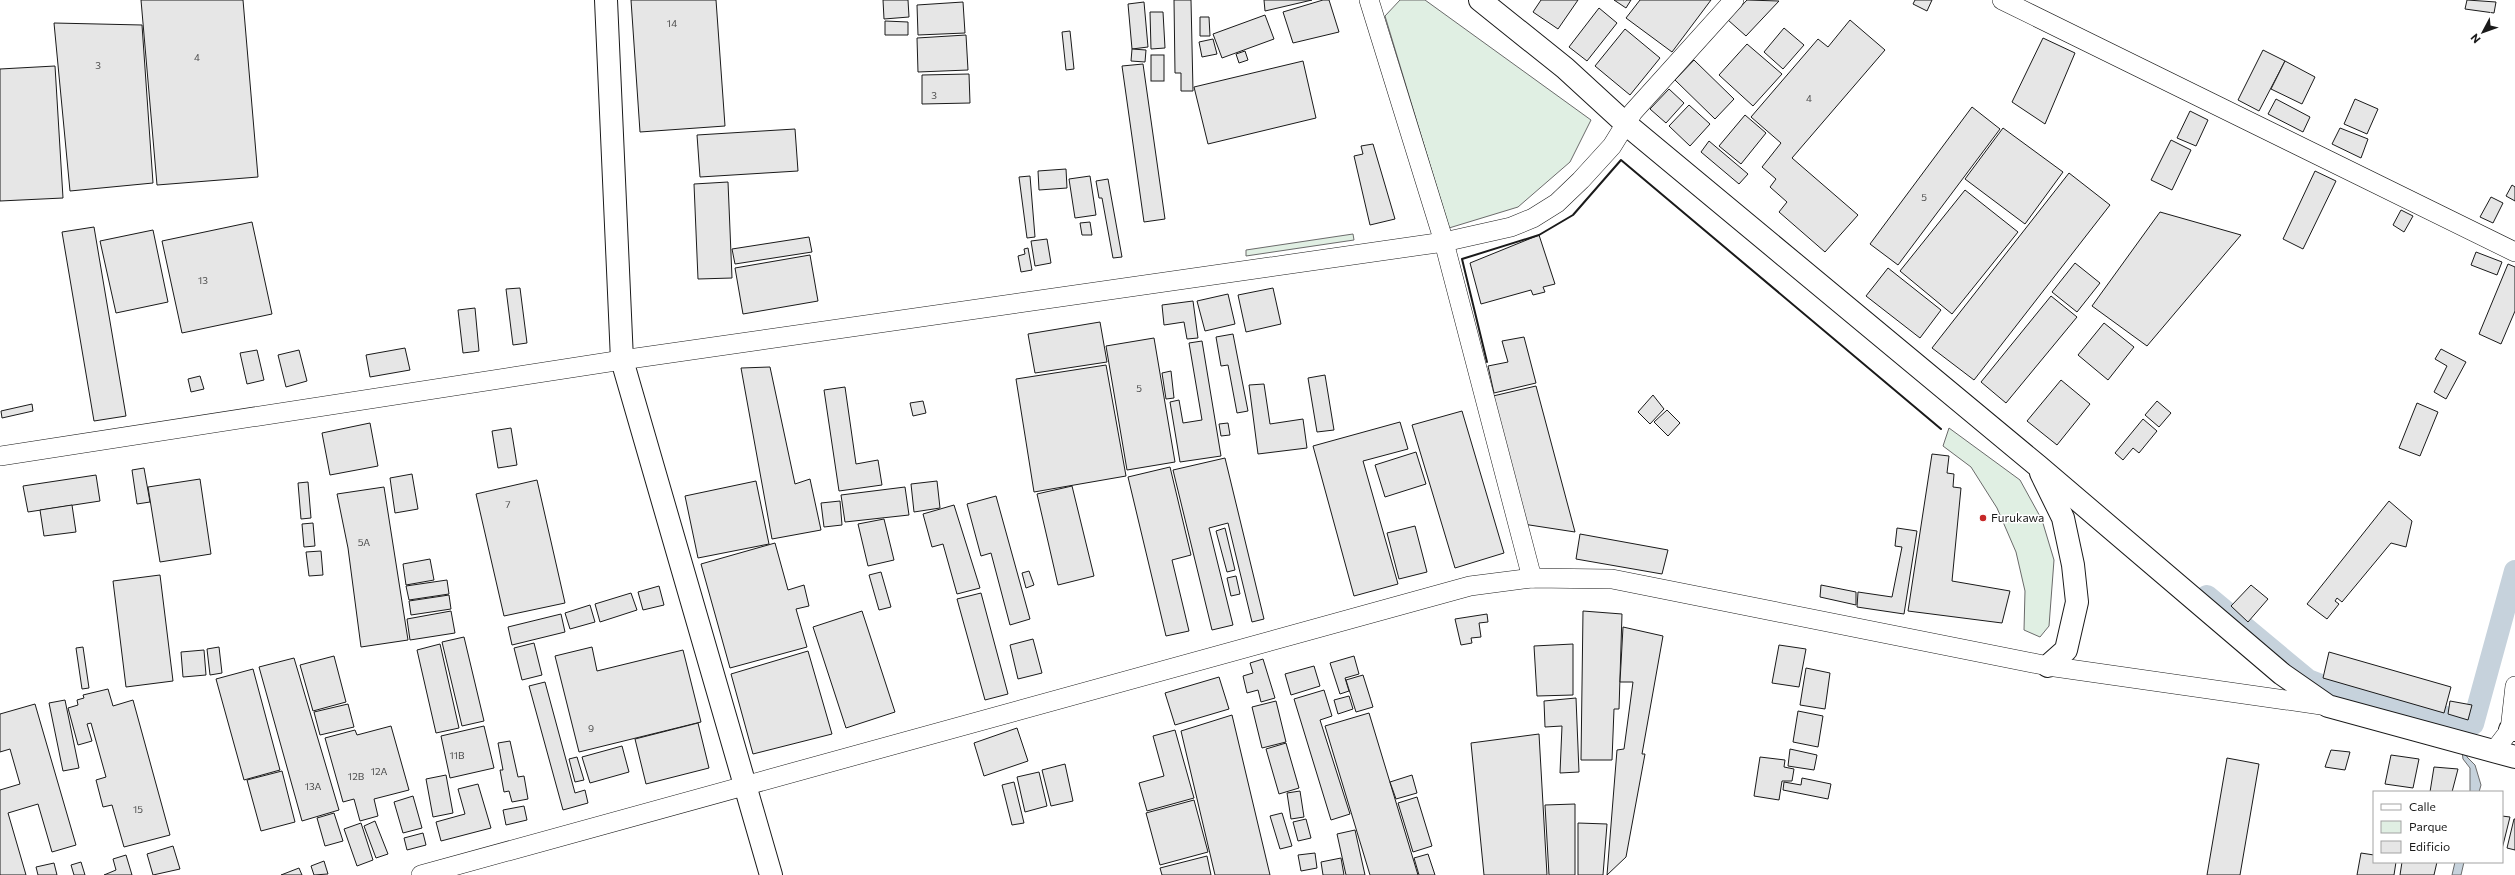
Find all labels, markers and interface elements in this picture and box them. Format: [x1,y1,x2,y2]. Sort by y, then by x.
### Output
north arrow [2463,12,2503,52]
house number: 14 [667,17,677,29]
text: N [2467,32,2483,46]
house number: 4 [194,51,200,63]
house number: 3 [95,59,101,71]
house number: 3 [931,89,937,101]
house number: 4 [1806,92,1812,104]
house number: 5 [1921,191,1927,203]
house number: 13 [198,274,208,286]
house number: 5 [1136,382,1142,394]
house number: 7 [505,498,511,510]
place label: Furukawa [1991,510,2044,524]
marker: Furukawa [1978,513,1988,523]
house number: 5A [358,536,370,548]
house number: 9 [588,722,594,734]
house number: 11B [449,749,465,761]
house number: 12A [371,765,387,777]
house number: 12B [348,770,365,782]
house number: 13A [305,780,321,792]
legend [2373,791,2503,863]
text: Calle [2409,799,2436,813]
house number: 15 [133,803,143,815]
text: Parque [2409,819,2447,833]
text: Edificio [2409,839,2450,853]

